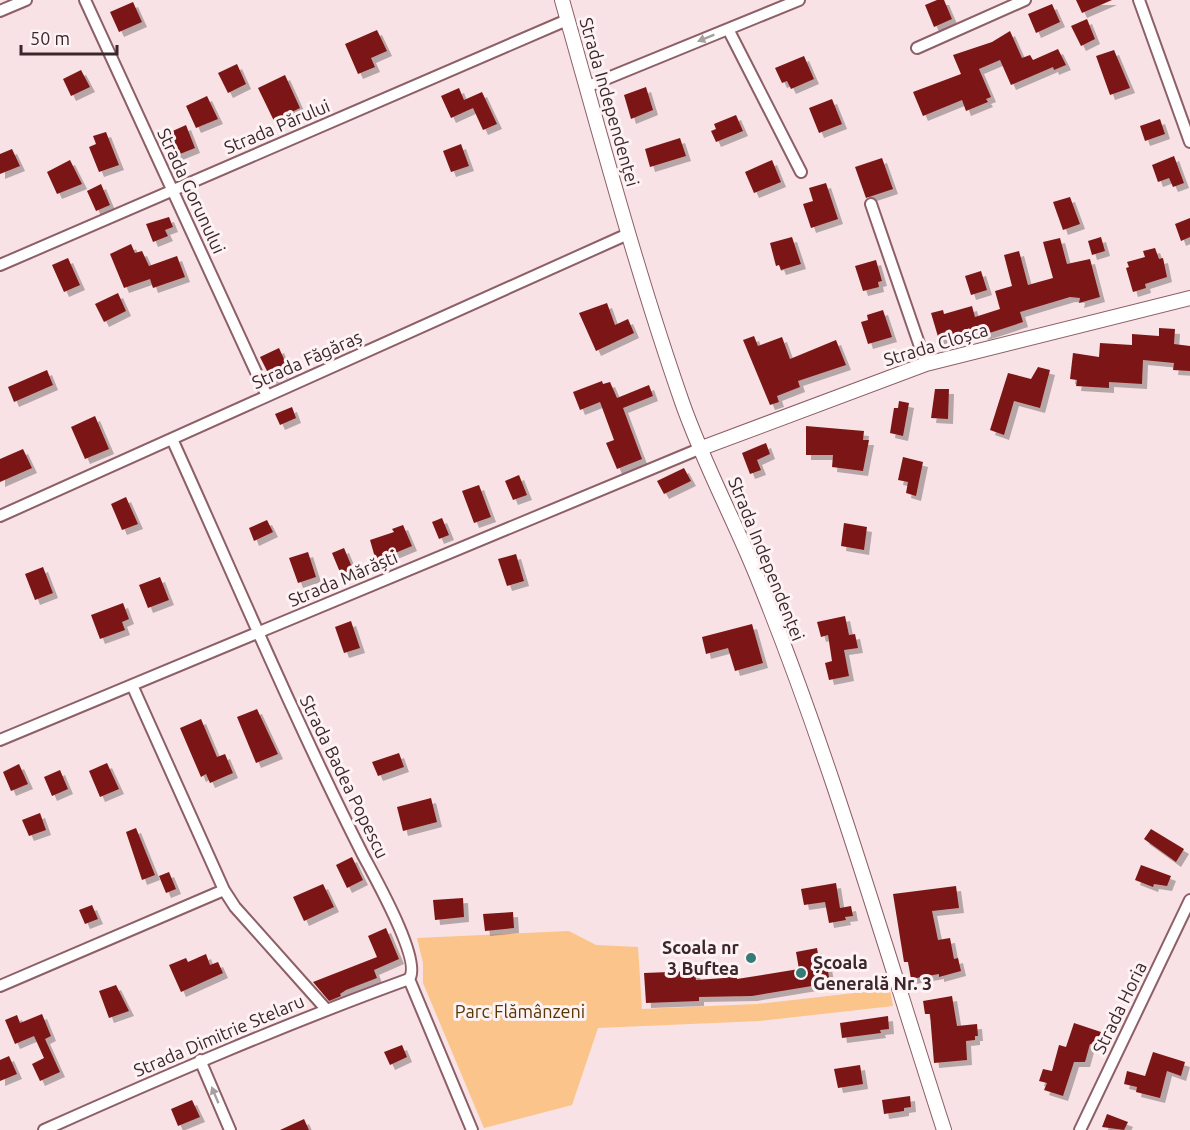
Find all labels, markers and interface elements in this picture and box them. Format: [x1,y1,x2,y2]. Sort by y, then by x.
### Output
street label: Strada Independenței [576,15,644,188]
scale bar [21,18,117,56]
text: 50 m [30,28,70,48]
one-way arrow [697,34,715,43]
street label: Strada Părului [221,95,332,157]
street label: Strada Gorunului [154,125,230,256]
street label: Strada Cloșca [881,319,990,369]
street label: Strada Făgăraș [249,326,365,392]
street label: Strada Independenței [725,474,809,643]
street label: Strada Mărăști [285,546,400,610]
street label: Strada Badea Popescu [297,692,393,861]
place label: Scoala nr 3 Buftea [662,937,740,978]
marker: Scoala nr 3 Buftea [744,951,758,965]
place label: Școala Generală Nr. 3 [813,952,932,993]
street label: Strada Horia [1088,958,1150,1057]
marker: Școala Generală Nr. 3 [794,966,808,980]
street label: Strada Dimitrie Stelaru [130,990,307,1080]
park label: Parc Flămânzeni [455,1001,585,1021]
one-way arrow [210,1086,220,1104]

